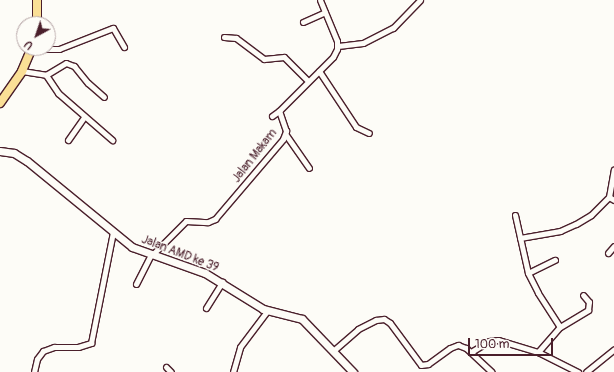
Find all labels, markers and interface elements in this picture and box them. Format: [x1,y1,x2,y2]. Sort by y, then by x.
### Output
north arrow [16,16,56,56]
text: U [22,37,36,52]
street label: Jalan Makam [230,126,280,186]
street label: Jalan AMD ke 39 [139,233,221,275]
scale bar [470,330,555,356]
text: 100 m [475,337,509,352]

